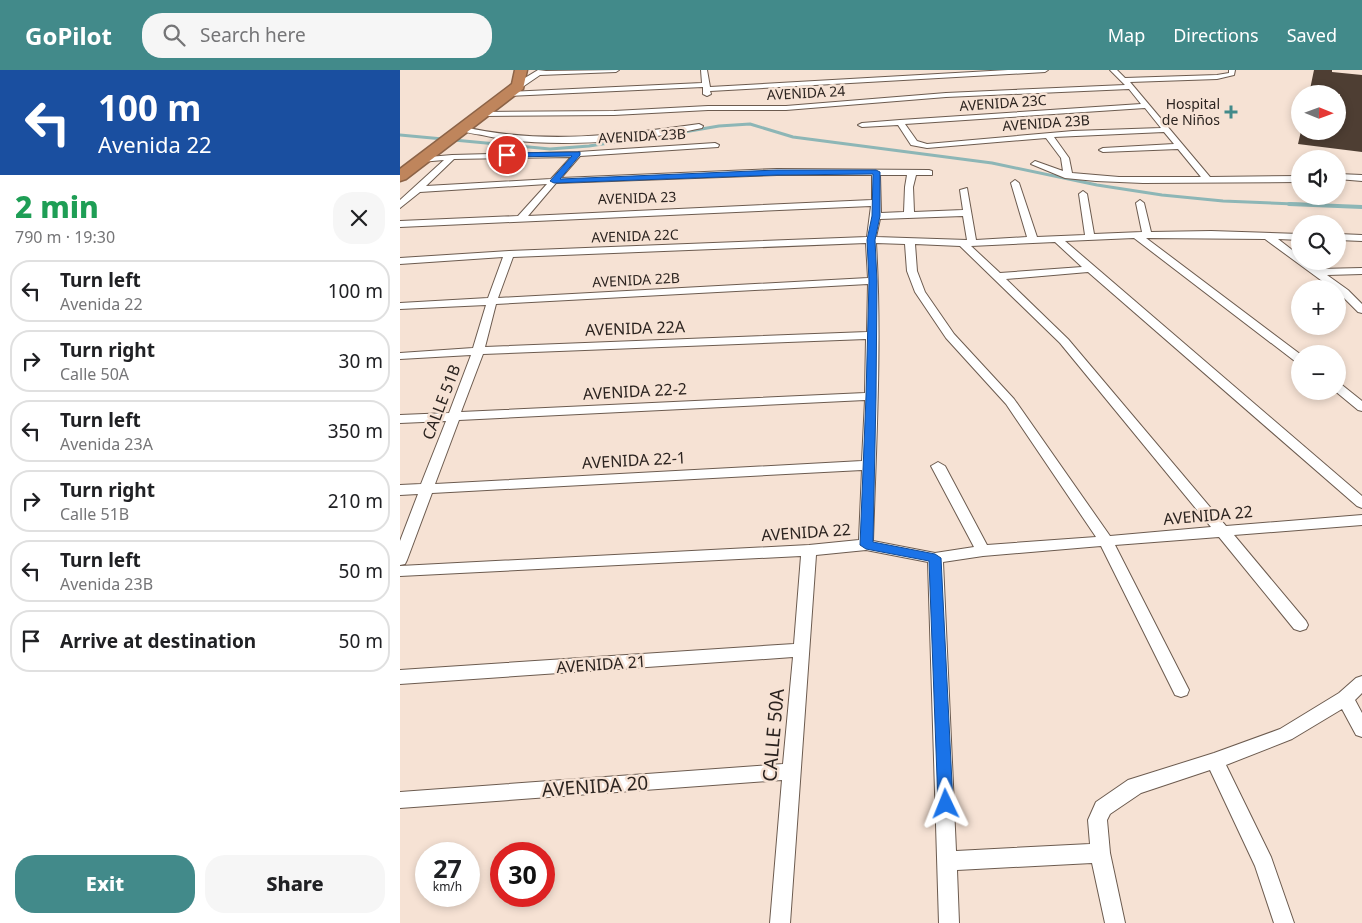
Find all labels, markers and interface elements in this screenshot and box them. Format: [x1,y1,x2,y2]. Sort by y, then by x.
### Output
search box [142,13,492,58]
text: GoPilot [25,19,112,52]
icon: search [160,21,188,49]
text: Search here [200,22,306,48]
text: Map [1108,23,1145,47]
text: Directions [1173,23,1259,47]
text: Saved [1287,23,1337,47]
street label: AVENIDA 24 [766,81,846,104]
text: 100 m [98,84,201,131]
north arrow [1291,85,1346,140]
map controls [1291,85,1346,400]
icon: left [15,90,80,155]
street label: AVENIDA 23C [959,90,1047,115]
place label: Hospital de Niños [1162,94,1220,129]
marker: Hospital de Niños [1224,105,1238,119]
street label: AVENIDA 23B [1002,110,1090,135]
street label: AVENIDA 23B [598,124,686,147]
text: Avenida 22 [98,129,212,159]
pin [486,134,528,176]
icon: arrive [493,141,521,169]
button: sound [1291,150,1346,205]
text: 2 min [15,186,99,227]
street label: AVENIDA 23 [597,187,677,208]
button: close [333,192,385,244]
button: search [1291,215,1346,270]
street label: AVENIDA 22C [591,224,679,247]
text: 790 m · 19:30 [15,226,115,248]
text: Turn left [60,267,141,293]
street label: AVENIDA 22B [592,268,680,291]
icon: left [17,277,45,305]
text: 100 m [328,278,383,304]
button: + [1291,280,1346,335]
text: Avenida 22 [60,293,143,315]
street label: AVENIDA 22A [585,315,686,341]
text: Turn right [60,337,155,363]
button: − [1291,345,1346,400]
icon: right [17,347,45,375]
text: 30 m [339,348,383,374]
street label: CALLE 51B [417,361,465,443]
text: Calle 50A [60,363,129,385]
street label: AVENIDA 22-2 [582,377,688,405]
text: Turn left [60,407,141,433]
icon: left [17,417,45,445]
text: 350 m [328,418,383,444]
text: Avenida 23A [60,433,153,455]
street label: AVENIDA 22-1 [581,446,687,474]
text: Turn right [60,477,155,503]
icon: right [17,487,45,515]
text: 210 m [328,488,383,514]
street label: AVENIDA 22 [1162,500,1254,530]
text: Calle 51B [60,503,129,525]
street label: AVENIDA 22 [760,518,852,546]
text: Turn left [60,547,141,573]
icon: left [17,557,45,585]
text: 50 m [339,558,383,584]
text: Avenida 23B [60,573,153,595]
icon: arrive [17,627,45,655]
text: Arrive at destination [60,628,256,654]
text: 50 m [339,628,383,654]
street label: AVENIDA 21 [555,650,647,678]
street label: CALLE 50A [756,686,790,783]
street label: AVENIDA 20 [541,769,649,803]
position arrow [919,777,971,829]
speed limit sign: 30 [490,842,555,907]
text: 27 [433,851,462,885]
button: Exit [15,855,195,913]
button: Share [205,855,385,913]
text: km/h [433,878,462,895]

